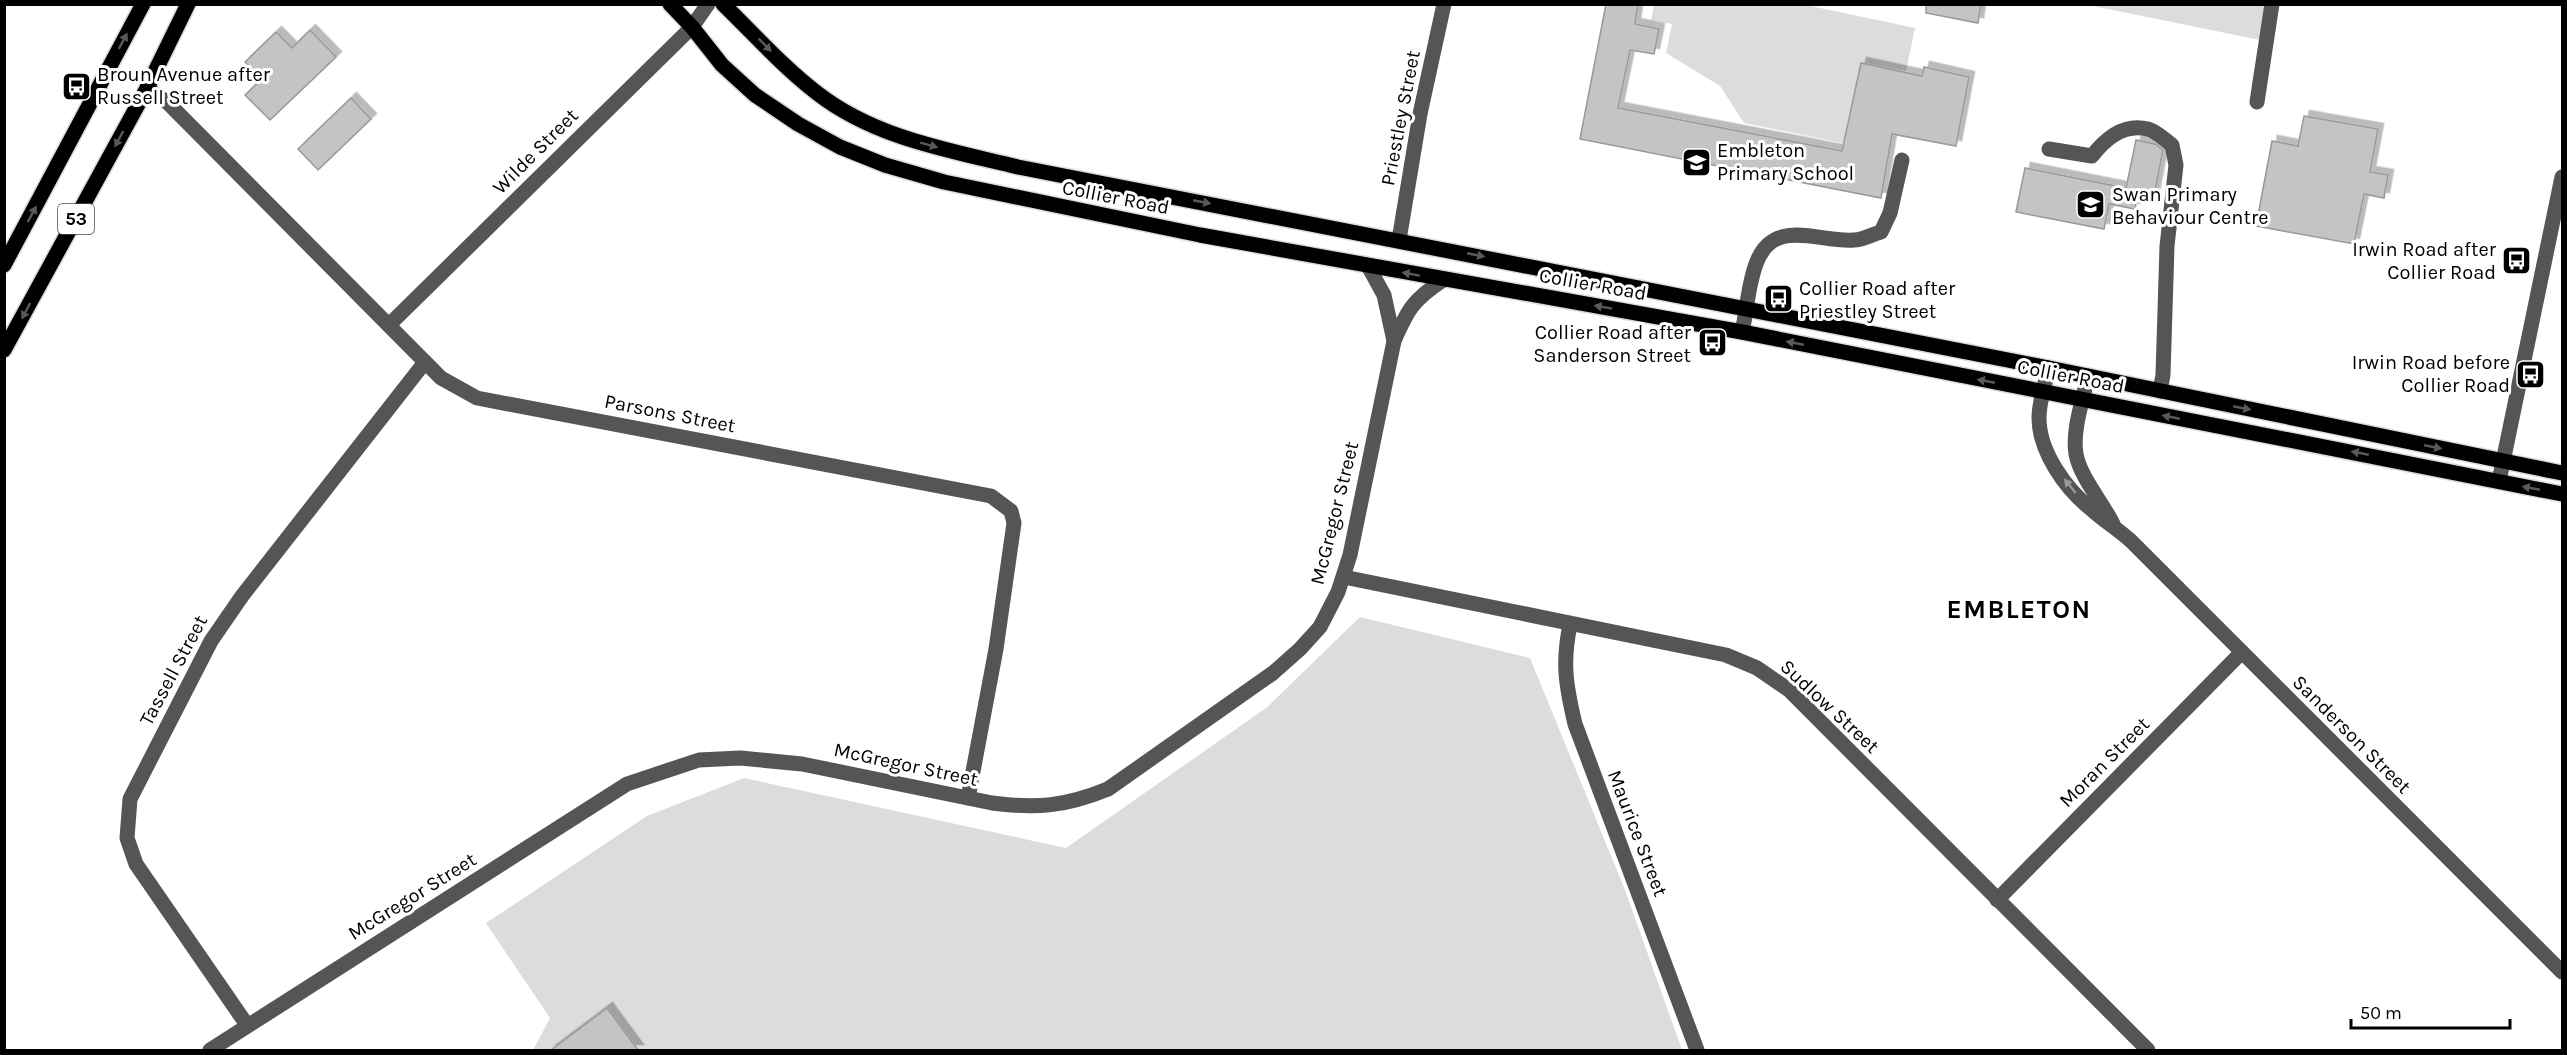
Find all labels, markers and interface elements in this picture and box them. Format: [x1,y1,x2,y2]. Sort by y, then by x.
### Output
one-way arrow [118,33,128,50]
one-way arrow [758,38,772,53]
street label: Priestley Street [1376,48,1425,188]
place label: Broun Avenue after Russell Street [97,63,271,109]
bus stop icon: Broun Avenue after Russell Street [60,70,92,102]
street label: Wilde Street [488,104,583,199]
one-way arrow [114,131,124,148]
place label: Embleton Primary School [1717,139,1854,185]
one-way arrow [920,141,938,150]
school or university icon: Embleton Primary School [1680,146,1712,178]
street label: Collier Road [1060,176,1171,219]
place label: Swan Primary Behaviour Centre [2112,183,2268,229]
school or university icon: Swan Primary Behaviour Centre [2075,189,2107,221]
one-way arrow [1193,198,1212,207]
road number: 53 [58,204,94,234]
one-way arrow [27,205,37,222]
place label: Irwin Road after Collier Road [2352,238,2497,284]
bus stop icon: Irwin Road after Collier Road [2501,244,2533,276]
one-way arrow [1467,251,1486,260]
street label: Collier Road [1537,264,1648,305]
one-way arrow [1402,269,1421,278]
place label: Collier Road after Priestley Street [1799,277,1956,323]
bus stop icon: Collier Road after Priestley Street [1762,283,1794,315]
one-way arrow [21,302,31,319]
one-way arrow [1594,302,1613,311]
place label: Collier Road after Sanderson Street [1533,321,1692,367]
bus stop icon: Collier Road after Sanderson Street [1696,327,1728,359]
one-way arrow [1785,338,1804,347]
place label: Irwin Road before Collier Road [2352,351,2510,397]
street label: Collier Road [2015,355,2126,398]
bus stop icon: Irwin Road before Collier Road [2515,358,2547,390]
one-way arrow [1977,376,1996,385]
street label: Parsons Street [602,390,738,438]
one-way arrow [2233,404,2252,413]
one-way arrow [2161,412,2180,421]
street label: McGregor Street [1306,439,1364,587]
one-way arrow [2424,443,2443,452]
one-way arrow [2350,448,2369,457]
one-way arrow [2063,478,2076,494]
one-way arrow [2521,483,2540,492]
district label: EMBLETON [1946,594,2092,625]
street label: Tassell Street [135,611,212,729]
street label: Sudlow Street [1775,655,1884,758]
street label: Sanderson Street [2288,670,2416,799]
street label: Moran Street [2055,712,2154,812]
street label: McGregor Street [832,738,981,791]
street label: Maurice Street [1603,767,1672,900]
street label: McGregor Street [344,848,481,945]
scale bar [2351,992,2510,1030]
text: 50 m [2360,1002,2402,1024]

